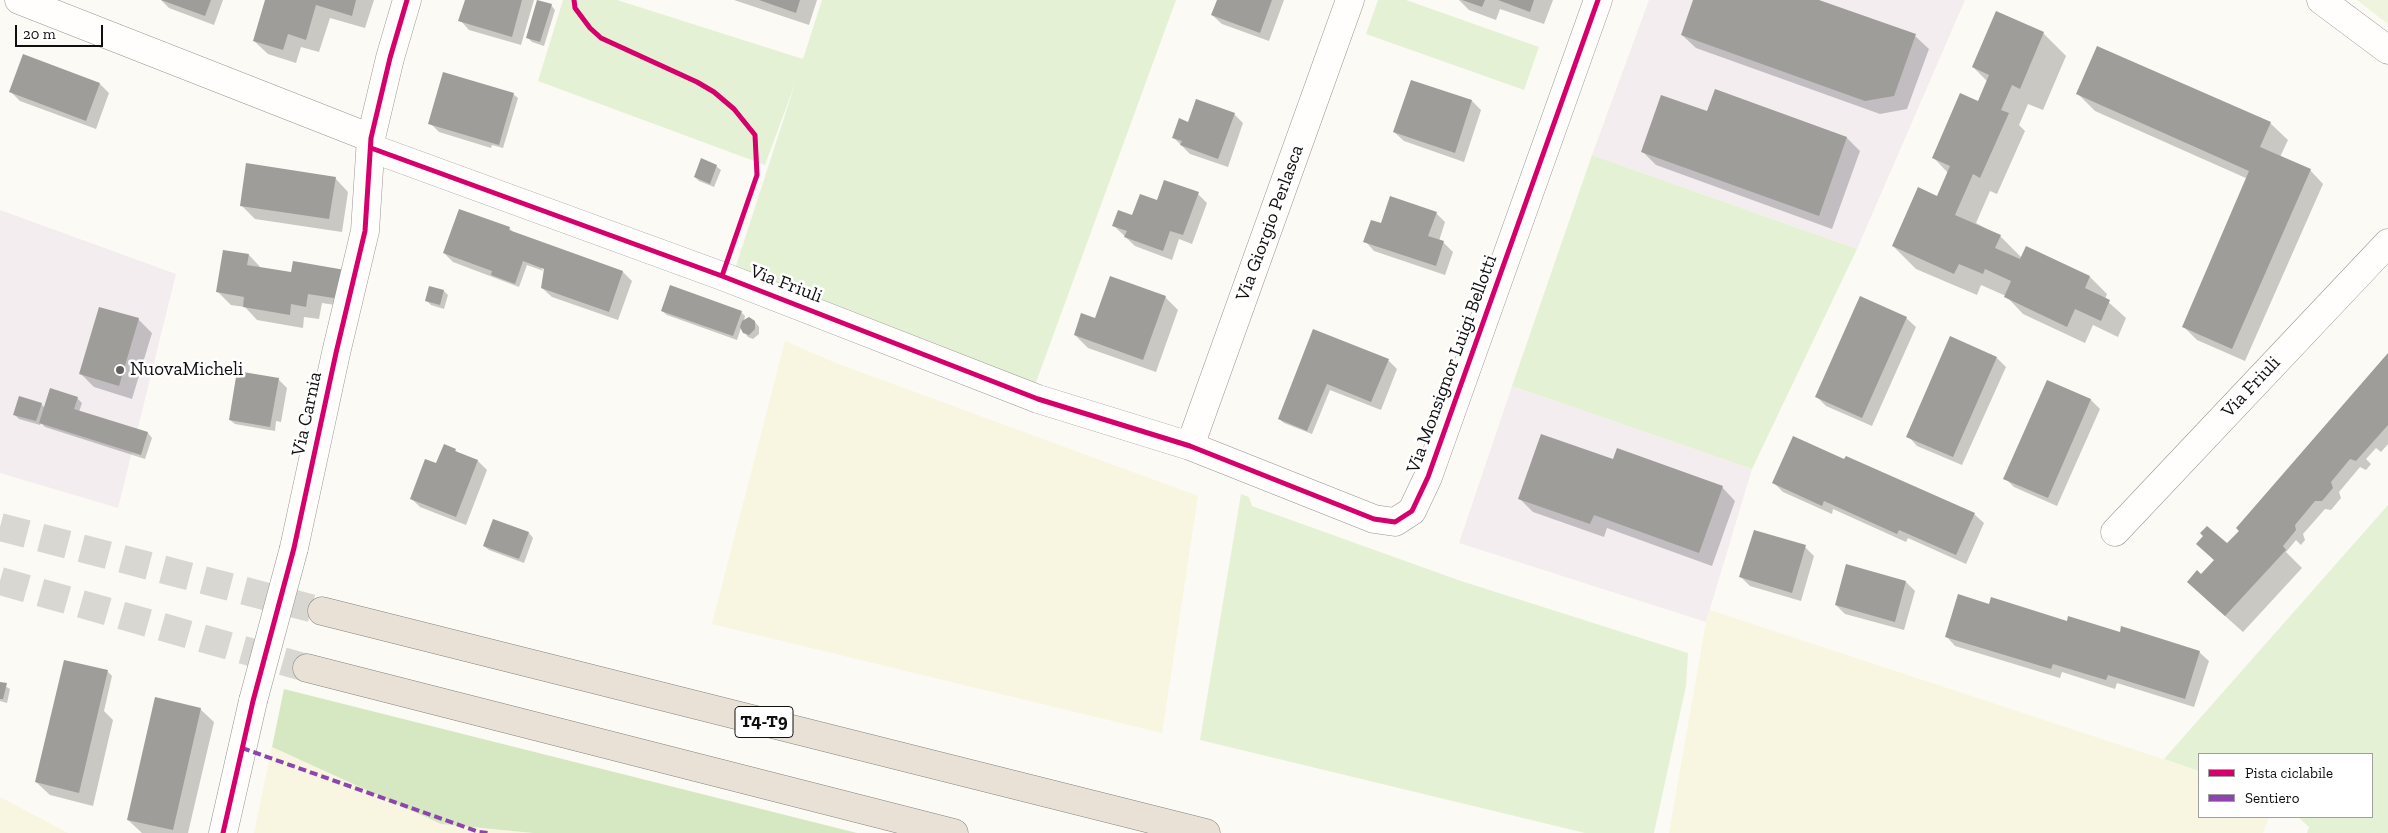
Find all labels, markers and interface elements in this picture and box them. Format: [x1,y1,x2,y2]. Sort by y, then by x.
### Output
scale bar [18,15,105,47]
text: 20 m [23,25,56,43]
street label: Via Giorgio Perlasca [1231,142,1309,304]
street label: Via Monsignor Luigi Bellotti [1402,252,1502,476]
street label: Via Friuli [747,260,825,308]
street label: Via Friuli [2217,352,2285,422]
place label: NuovaMicheli [130,359,243,381]
marker: NuovaMicheli [114,364,126,376]
street label: Via Carnia [287,370,327,458]
road number: T4-T9 [735,706,793,738]
legend [2198,753,2373,818]
text: Pista ciclabile [2245,764,2333,782]
text: Sentiero [2245,789,2299,807]

